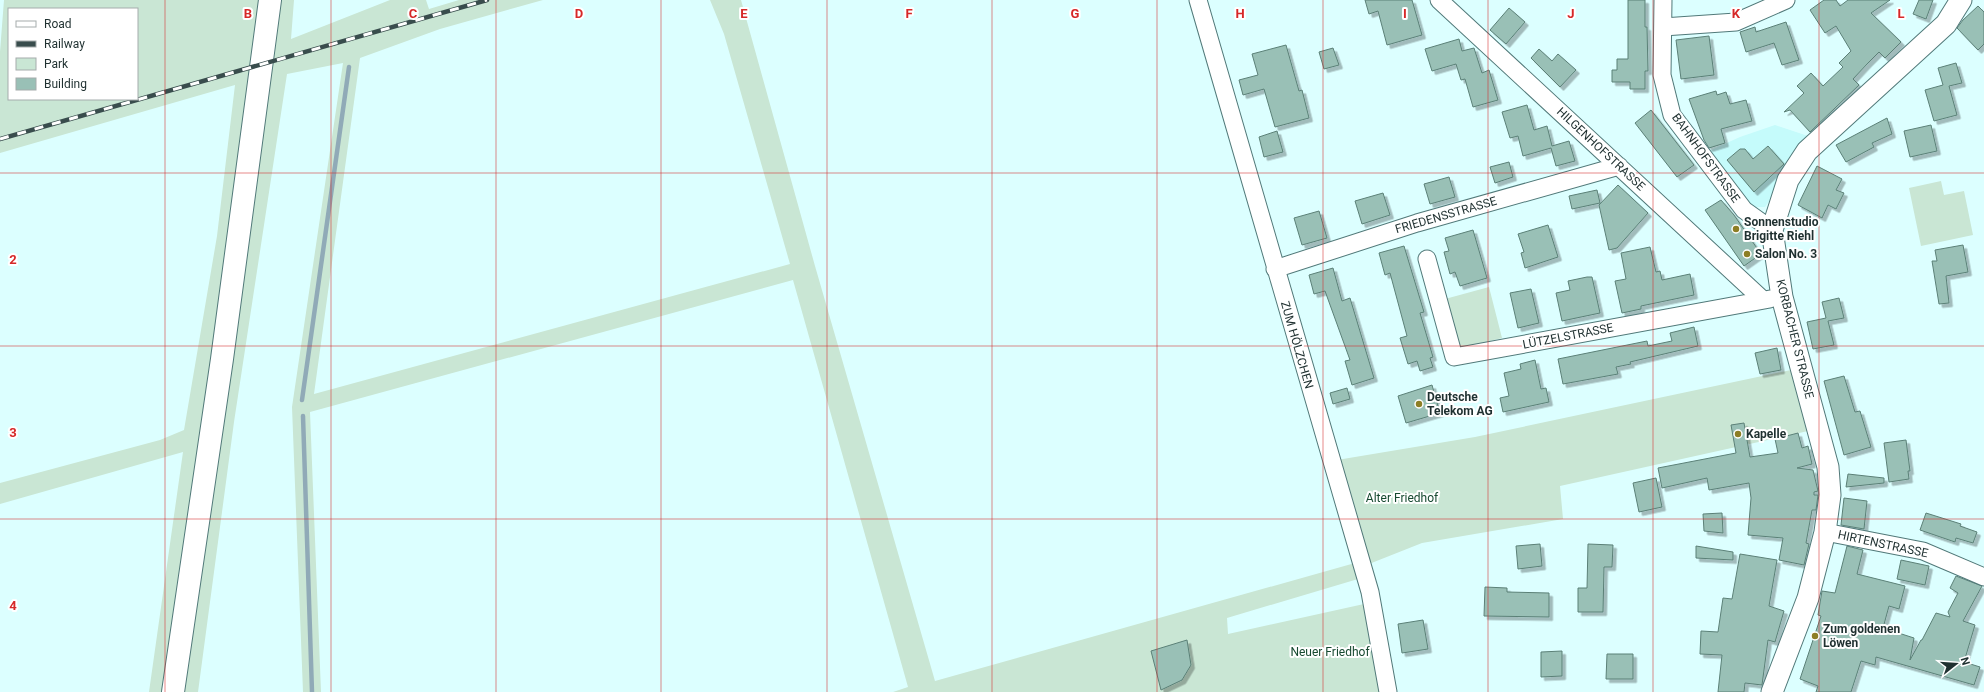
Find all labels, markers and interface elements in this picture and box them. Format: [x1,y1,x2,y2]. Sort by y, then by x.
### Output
text: B [244,6,252,21]
text: C [409,6,418,21]
text: D [575,6,583,21]
text: E [740,6,748,21]
text: F [905,6,913,21]
text: G [1071,6,1080,21]
text: H [1235,6,1245,21]
text: I [1403,6,1407,21]
text: J [1567,6,1575,21]
text: K [1732,6,1741,21]
text: L [1897,6,1905,21]
legend [8,8,138,100]
text: Road [44,17,72,31]
text: Railway [44,37,85,51]
text: Park [44,57,69,71]
text: Building [44,77,87,91]
street label: HILGENHOFSTRASSE [1554,104,1648,194]
street label: BAHNHOFSTRASSE [1669,111,1743,205]
street label: FRIEDENSSTRASSE [1394,194,1499,236]
place label: Sonnenstudio Brigitte Riehl [1744,215,1819,243]
marker: Sonnenstudio Brigitte Riehl [1731,224,1741,234]
place label: Salon No. 3 [1755,247,1817,261]
marker: Salon No. 3 [1742,249,1752,259]
text: 2 [9,252,17,267]
street label: KORBACHER STRASSE [1773,278,1817,400]
street label: ZUM HÖLZCHEN [1278,299,1317,390]
street label: LÜTZELSTRASSE [1521,319,1615,352]
place label: Deutsche Telekom AG [1427,390,1493,418]
marker: Deutsche Telekom AG [1414,399,1424,409]
text: 3 [9,425,17,440]
place label: Kapelle [1746,427,1787,441]
marker: Kapelle [1733,429,1743,439]
park label: Alter Friedhof [1366,491,1439,505]
street label: HIRTENSTRASSE [1837,528,1930,560]
text: 4 [9,598,17,613]
place label: Zum goldenen Löwen [1823,622,1901,650]
marker: Zum goldenen Löwen [1810,631,1820,641]
north arrow [1936,644,1976,684]
park label: Neuer Friedhof [1290,645,1370,659]
text: N [1958,656,1973,667]

